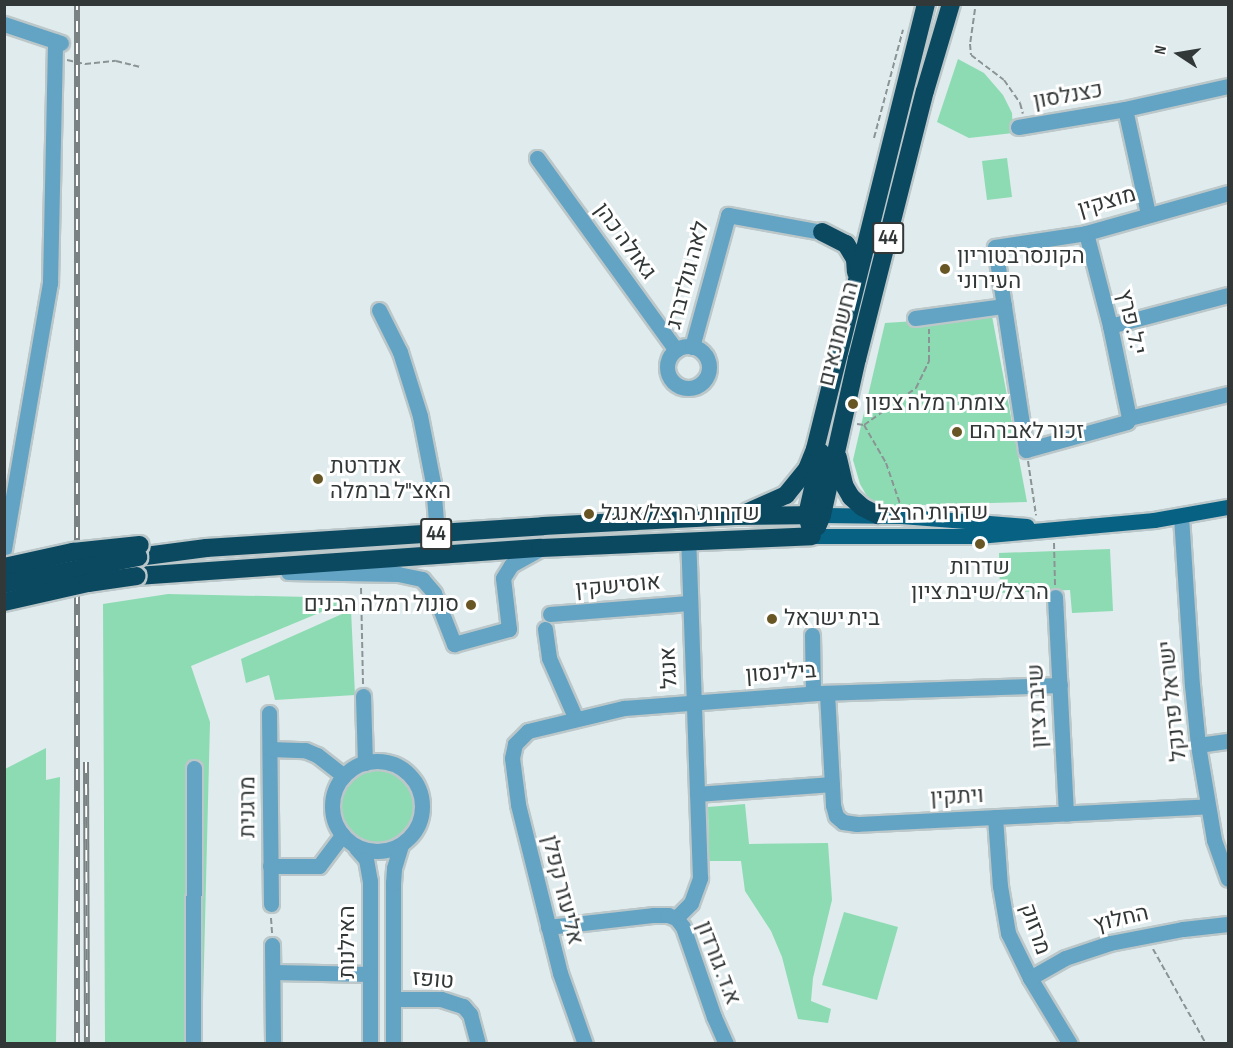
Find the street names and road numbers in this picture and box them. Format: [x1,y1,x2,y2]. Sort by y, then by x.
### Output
street label: כצנלסון [1031,77,1105,115]
street label: מוצקין [1075,181,1139,223]
street label: גאולה כהן [588,198,662,284]
street label: לאה גולדברג [661,218,715,332]
road number: 44 [872,220,904,256]
street label: החשמונאים [813,279,865,389]
street label: י.ל. פרץ [1111,287,1151,357]
street label: שדרות הרצל [878,499,988,527]
road number: 44 [420,516,452,552]
street label: אוסישקין [574,569,662,603]
street label: ישראל פרנקל [1154,639,1192,763]
street label: אנגל [655,646,683,690]
street label: בילינסון [745,657,817,689]
street label: שיבת ציון [1023,663,1053,749]
street label: מרגנית [235,776,261,838]
street label: ויתקין [930,782,984,812]
street label: אליעזר קפלן [536,832,588,948]
street label: מרזוק [1014,900,1056,958]
street label: החלוץ [1091,900,1151,938]
street label: האילנות [335,905,361,979]
street label: א.ד. גורדון [690,917,746,1009]
street label: טופז [411,965,455,995]

